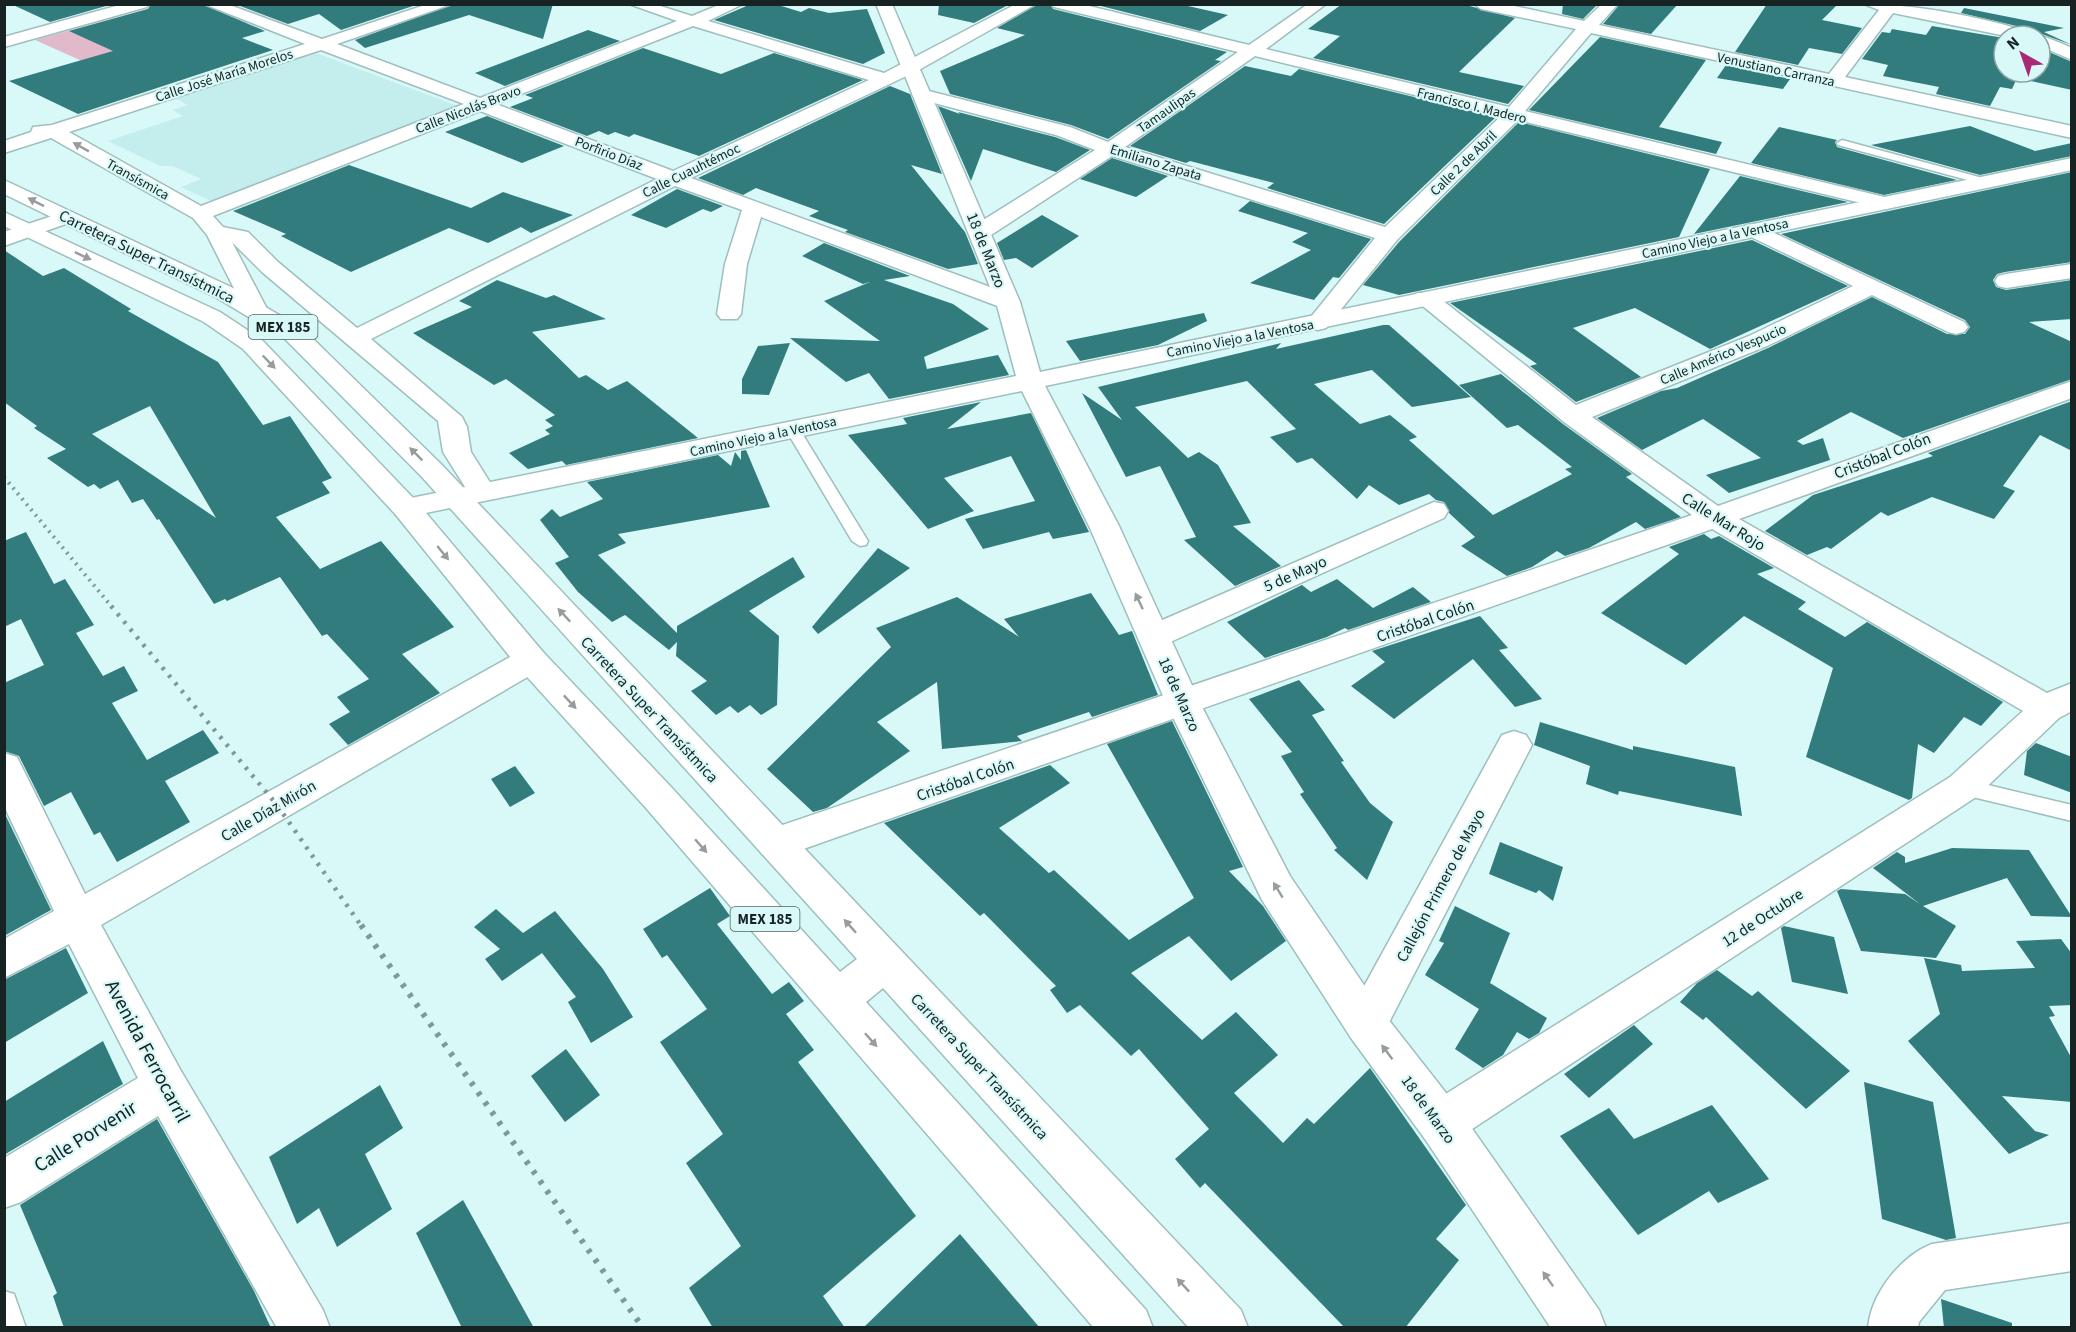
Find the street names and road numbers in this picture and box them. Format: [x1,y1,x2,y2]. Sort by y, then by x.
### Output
street label: Calle José María Morelos [153,44,296,108]
street label: Venustiano Carranza [1715,48,1837,92]
street label: Calle Nicolás Bravo [413,81,524,139]
street label: Tamaulipas [1133,83,1200,138]
street label: Francisco I. Madero [1415,83,1529,129]
street label: Calle 2 de Abril [1426,126,1502,201]
street label: Porfirio Díaz [572,132,646,176]
street label: Calle Cuauhtémoc [639,138,744,203]
street label: Emiliano Zapata [1107,140,1204,186]
street label: Transísmica [102,154,173,205]
street label: Carretera Super Transístmica [55,205,238,309]
street label: 18 de Marzo [961,209,1011,291]
street label: Camino Viejo a la Ventosa [1640,214,1790,264]
road number: MEX 185 [248,315,318,339]
street label: Camino Viejo a la Ventosa [1165,315,1315,363]
street label: Calle Américo Vespucio [1657,319,1790,391]
street label: Camino Viejo a la Ventosa [688,412,838,462]
street label: Cristóbal Colón [1831,427,1934,485]
street label: Calle Mar Rojo [1677,487,1770,556]
street label: 5 de Mayo [1260,550,1330,598]
street label: Cristóbal Colón [1373,594,1477,648]
street label: Carretera Super Transístmica [575,632,723,788]
street label: 18 de Marzo [1153,654,1205,735]
street label: Cristóbal Colón [913,753,1017,807]
street label: Calle Díaz Mirón [217,775,320,847]
street label: Callejón Primero de Mayo [1391,805,1491,966]
street label: 12 de Octubre [1717,883,1808,952]
road number: MEX 185 [730,907,800,931]
street label: Avenida Ferrocarril [98,975,197,1128]
street label: Carretera Super Transístmica [905,989,1053,1145]
street label: 18 de Marzo [1396,1071,1460,1148]
street label: Calle Porvenir [29,1094,142,1180]

